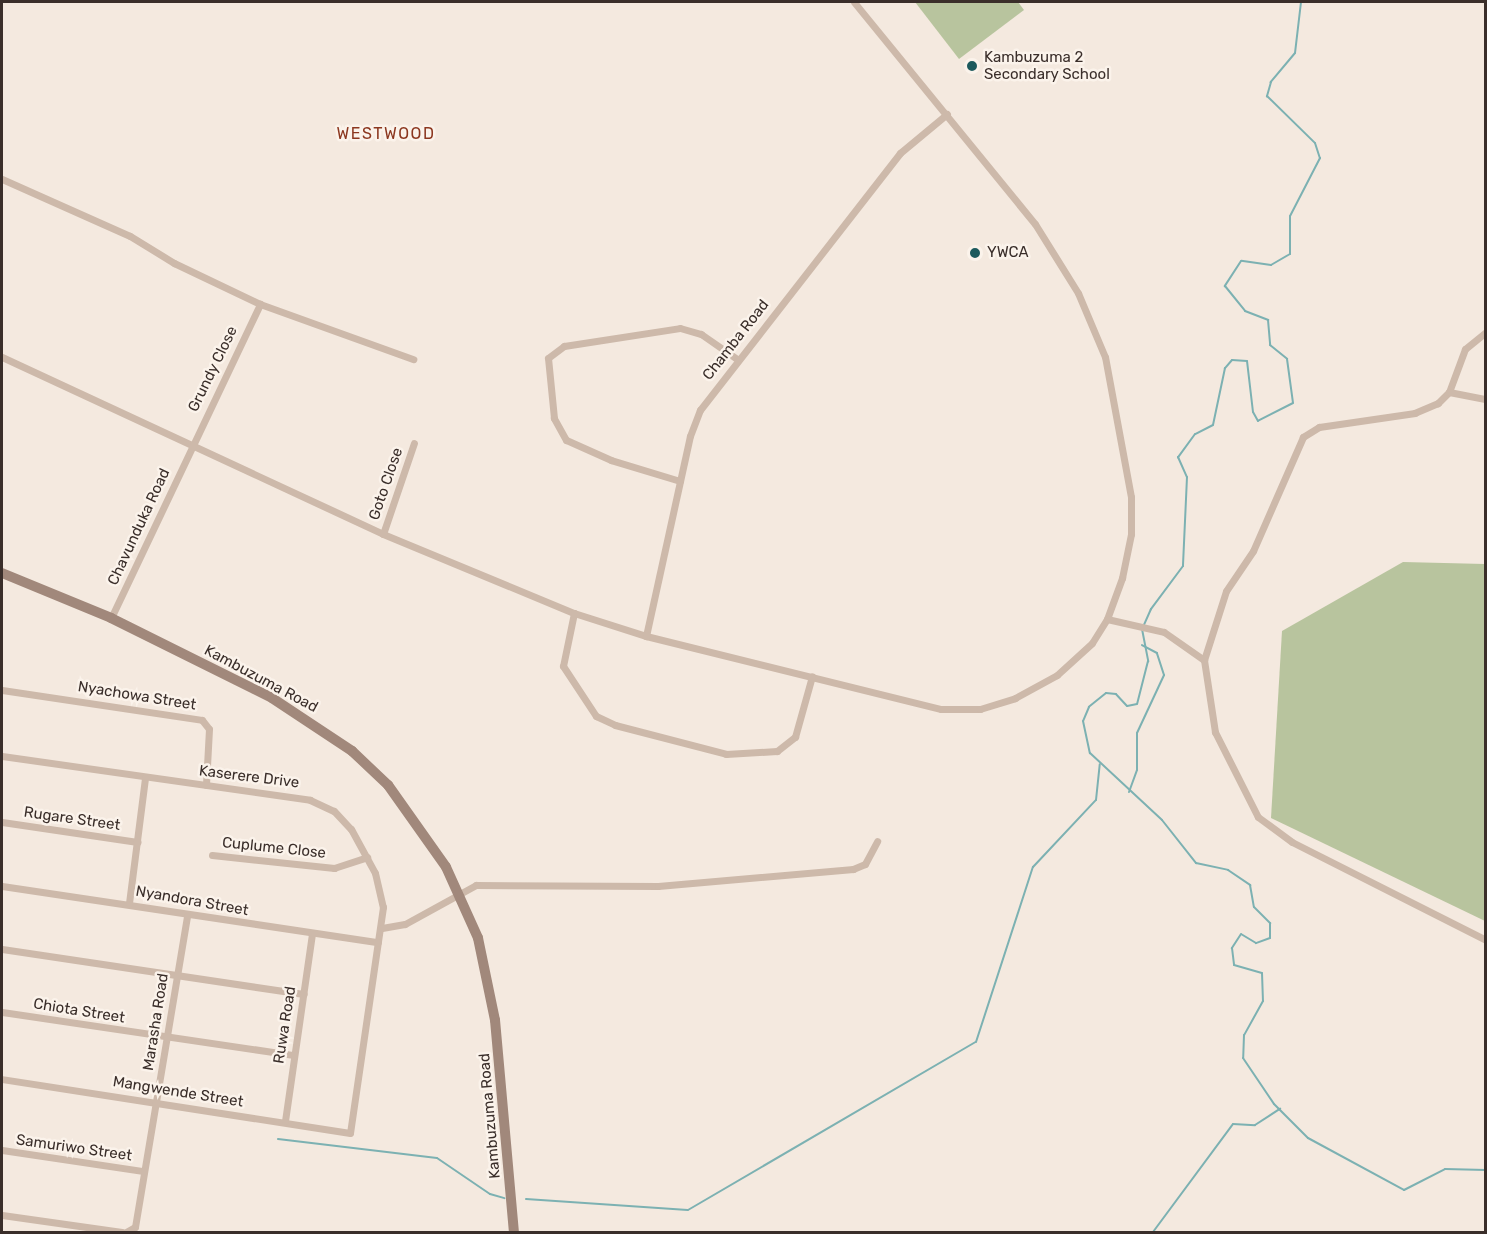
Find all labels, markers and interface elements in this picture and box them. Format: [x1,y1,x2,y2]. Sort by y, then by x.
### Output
place label: Kambuzuma 2 Secondary School [984,48,1110,83]
marker: Kambuzuma 2 Secondary School [965,59,979,73]
district label: WESTWOOD [337,124,435,144]
place label: YWCA [987,244,1029,262]
marker: YWCA [968,246,982,260]
street label: Chamba Road [699,296,773,384]
street label: Grundy Close [184,323,242,415]
street label: Goto Close [365,446,407,522]
street label: Chavunduka Road [104,466,174,588]
street label: Kambuzuma Road [201,641,321,717]
street label: Nyachowa Street [77,678,197,714]
street label: Kaserere Drive [198,762,300,792]
street label: Rugare Street [23,803,121,835]
street label: Cuplume Close [221,834,327,862]
street label: Nyandora Street [134,882,250,920]
street label: Marasha Road [139,972,173,1072]
street label: Ruwa Road [270,985,300,1065]
street label: Chiota Street [32,995,126,1027]
street label: Kambuzuma Road [476,1052,504,1180]
street label: Mangwende Street [111,1073,245,1111]
street label: Samuriwo Street [15,1131,133,1165]

